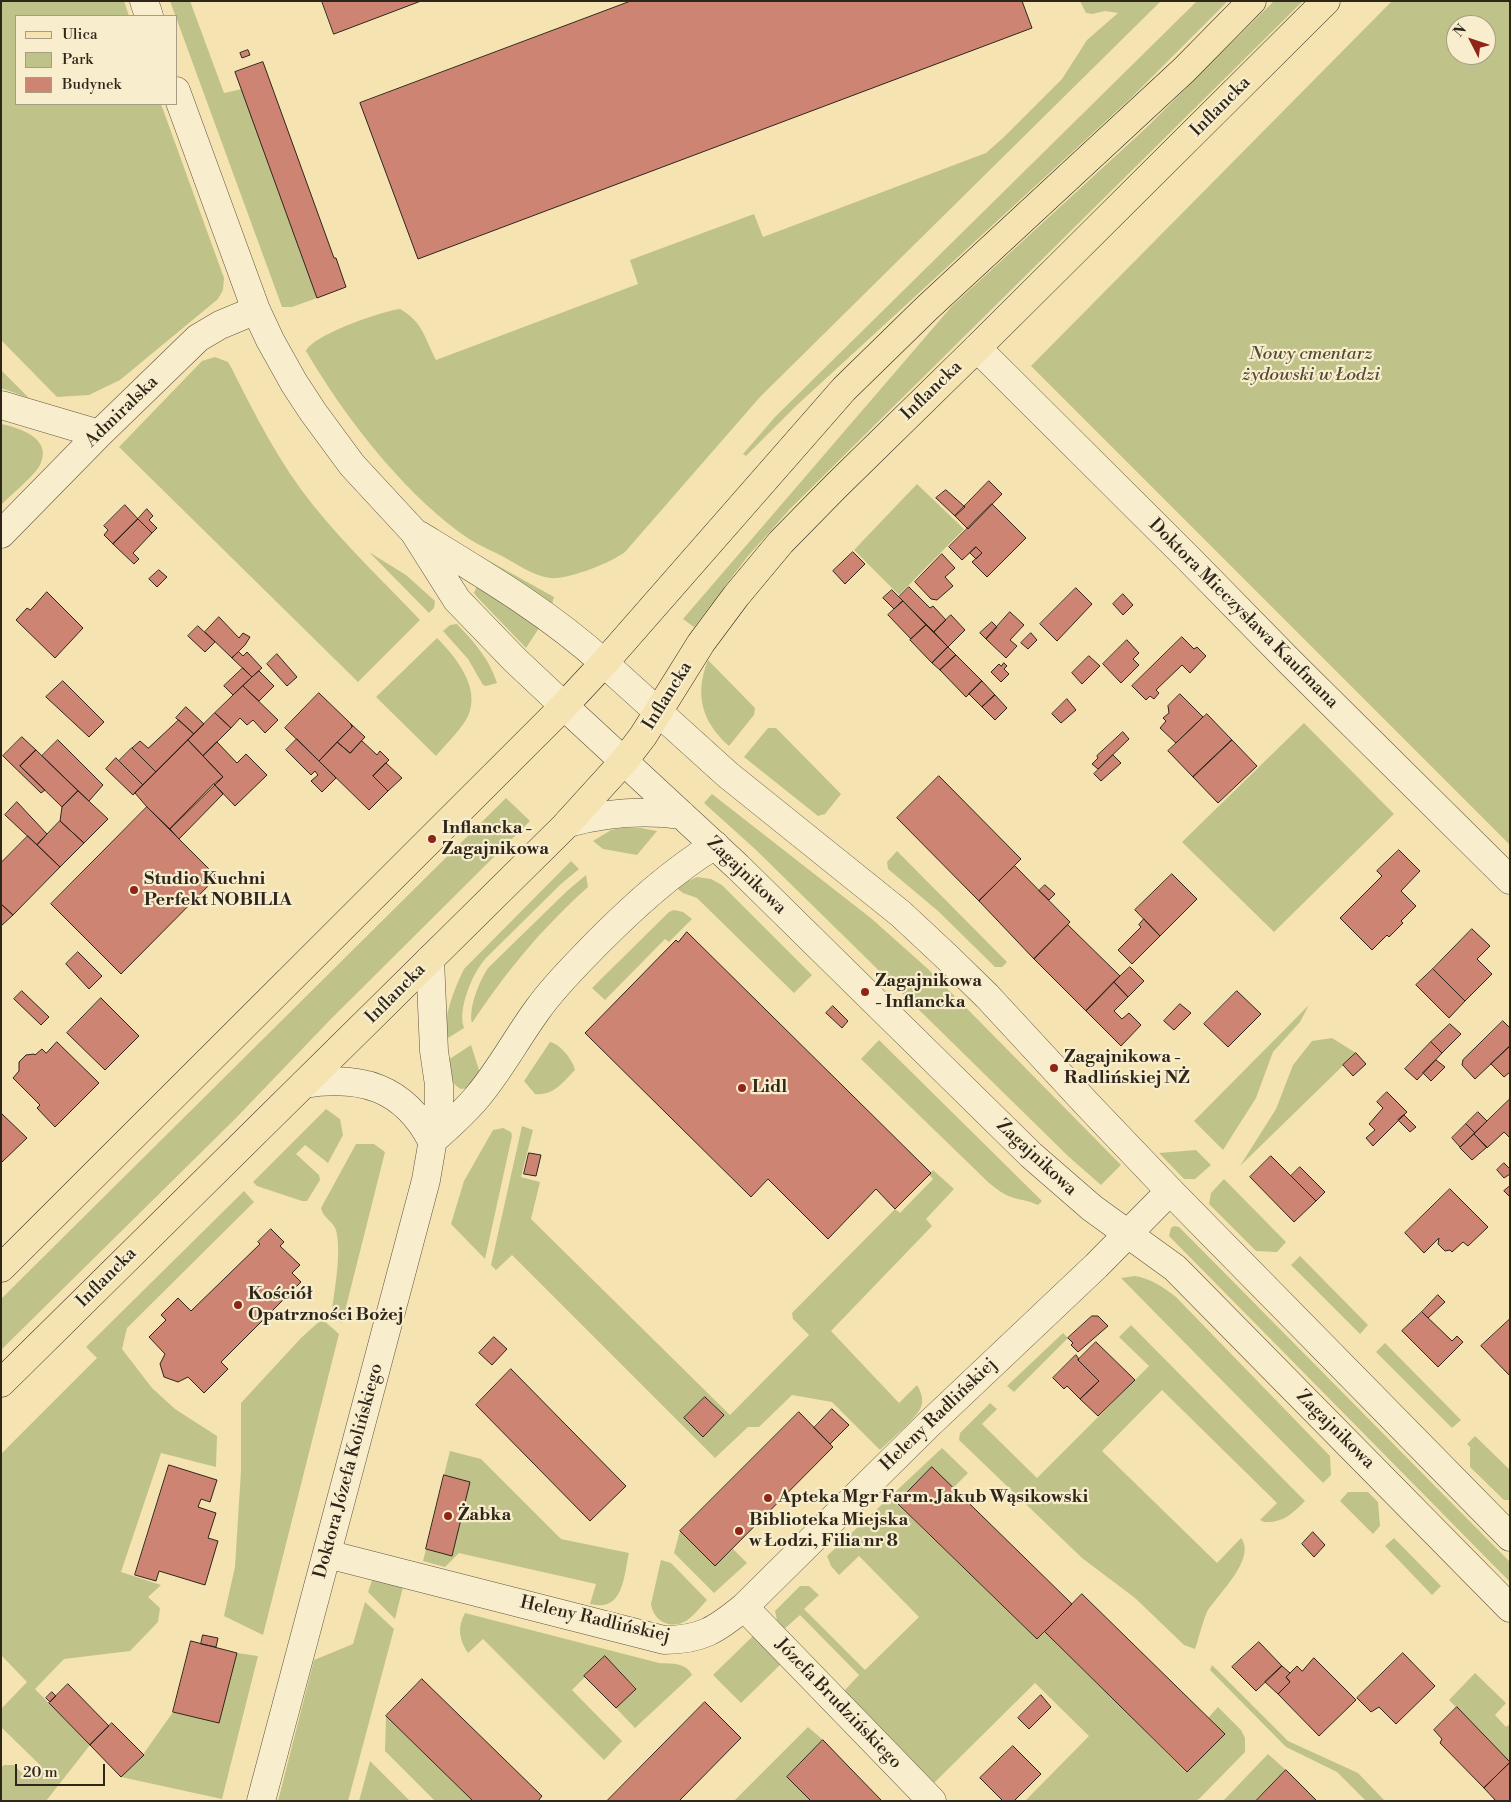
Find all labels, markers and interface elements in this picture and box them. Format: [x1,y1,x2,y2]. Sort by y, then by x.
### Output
legend [15,15,178,105]
north arrow [1446,15,1496,65]
text: N [1450,21,1471,41]
text: Ulica [62,25,98,44]
text: Park [62,50,93,69]
street label: Inflancka [1186,72,1256,142]
text: Budynek [62,75,121,94]
park label: Nowy cmentarz żydowski w Łodzi [1242,344,1380,386]
street label: Inflancka [897,357,967,425]
street label: Admiralska [81,372,163,452]
street label: Doktora Mieczysława Kaufmana [1144,515,1342,713]
street label: Inflancka [639,658,697,734]
place label: Inflancka - Zagajnikowa [442,818,549,861]
marker: Inflancka - Zagajnikowa [426,833,438,845]
street label: Zagajnikowa [702,833,790,919]
place label: Studio Kuchni Perfekt NOBILIA [144,869,292,912]
marker: Studio Kuchni Perfekt NOBILIA [128,884,140,896]
street label: Inflancka [361,959,431,1029]
place label: Zagajnikowa - Inflancka [875,971,982,1014]
marker: Zagajnikowa - Inflancka [859,986,871,998]
place label: Zagajnikowa - Radlińskiej NŻ [1064,1047,1189,1090]
marker: Zagajnikowa - Radlińskiej NŻ [1048,1062,1060,1074]
place label: Lidl [752,1077,787,1099]
marker: Lidl [736,1082,748,1094]
street label: Zagajnikowa [991,1115,1081,1201]
street label: Inflancka [72,1243,142,1313]
place label: Kościół Opatrzności Bożej [248,1284,403,1326]
marker: Kościół Opatrzności Bożej [232,1299,244,1311]
street label: Heleny Radlińskiej [876,1354,1002,1476]
street label: Doktora Józefa Kolińskiego [310,1361,388,1581]
street label: Zagajnikowa [1291,1386,1379,1474]
place label: Apteka Mgr Farm. Jakub Wąsikowski [778,1487,1088,1509]
marker: Apteka Mgr Farm. Jakub Wąsikowski [762,1492,774,1504]
place label: Żabka [458,1505,511,1527]
marker: Żabka [442,1510,454,1522]
place label: Biblioteka Miejska w Łodzi, Filia nr 8 [749,1510,908,1552]
marker: Biblioteka Miejska w Łodzi, Filia nr 8 [733,1525,745,1537]
street label: Heleny Radlińskiej [518,1592,672,1648]
street label: Józefa Brudzińskiego [770,1634,906,1774]
scale bar [18,1754,108,1786]
text: 20 m [23,1763,58,1782]

